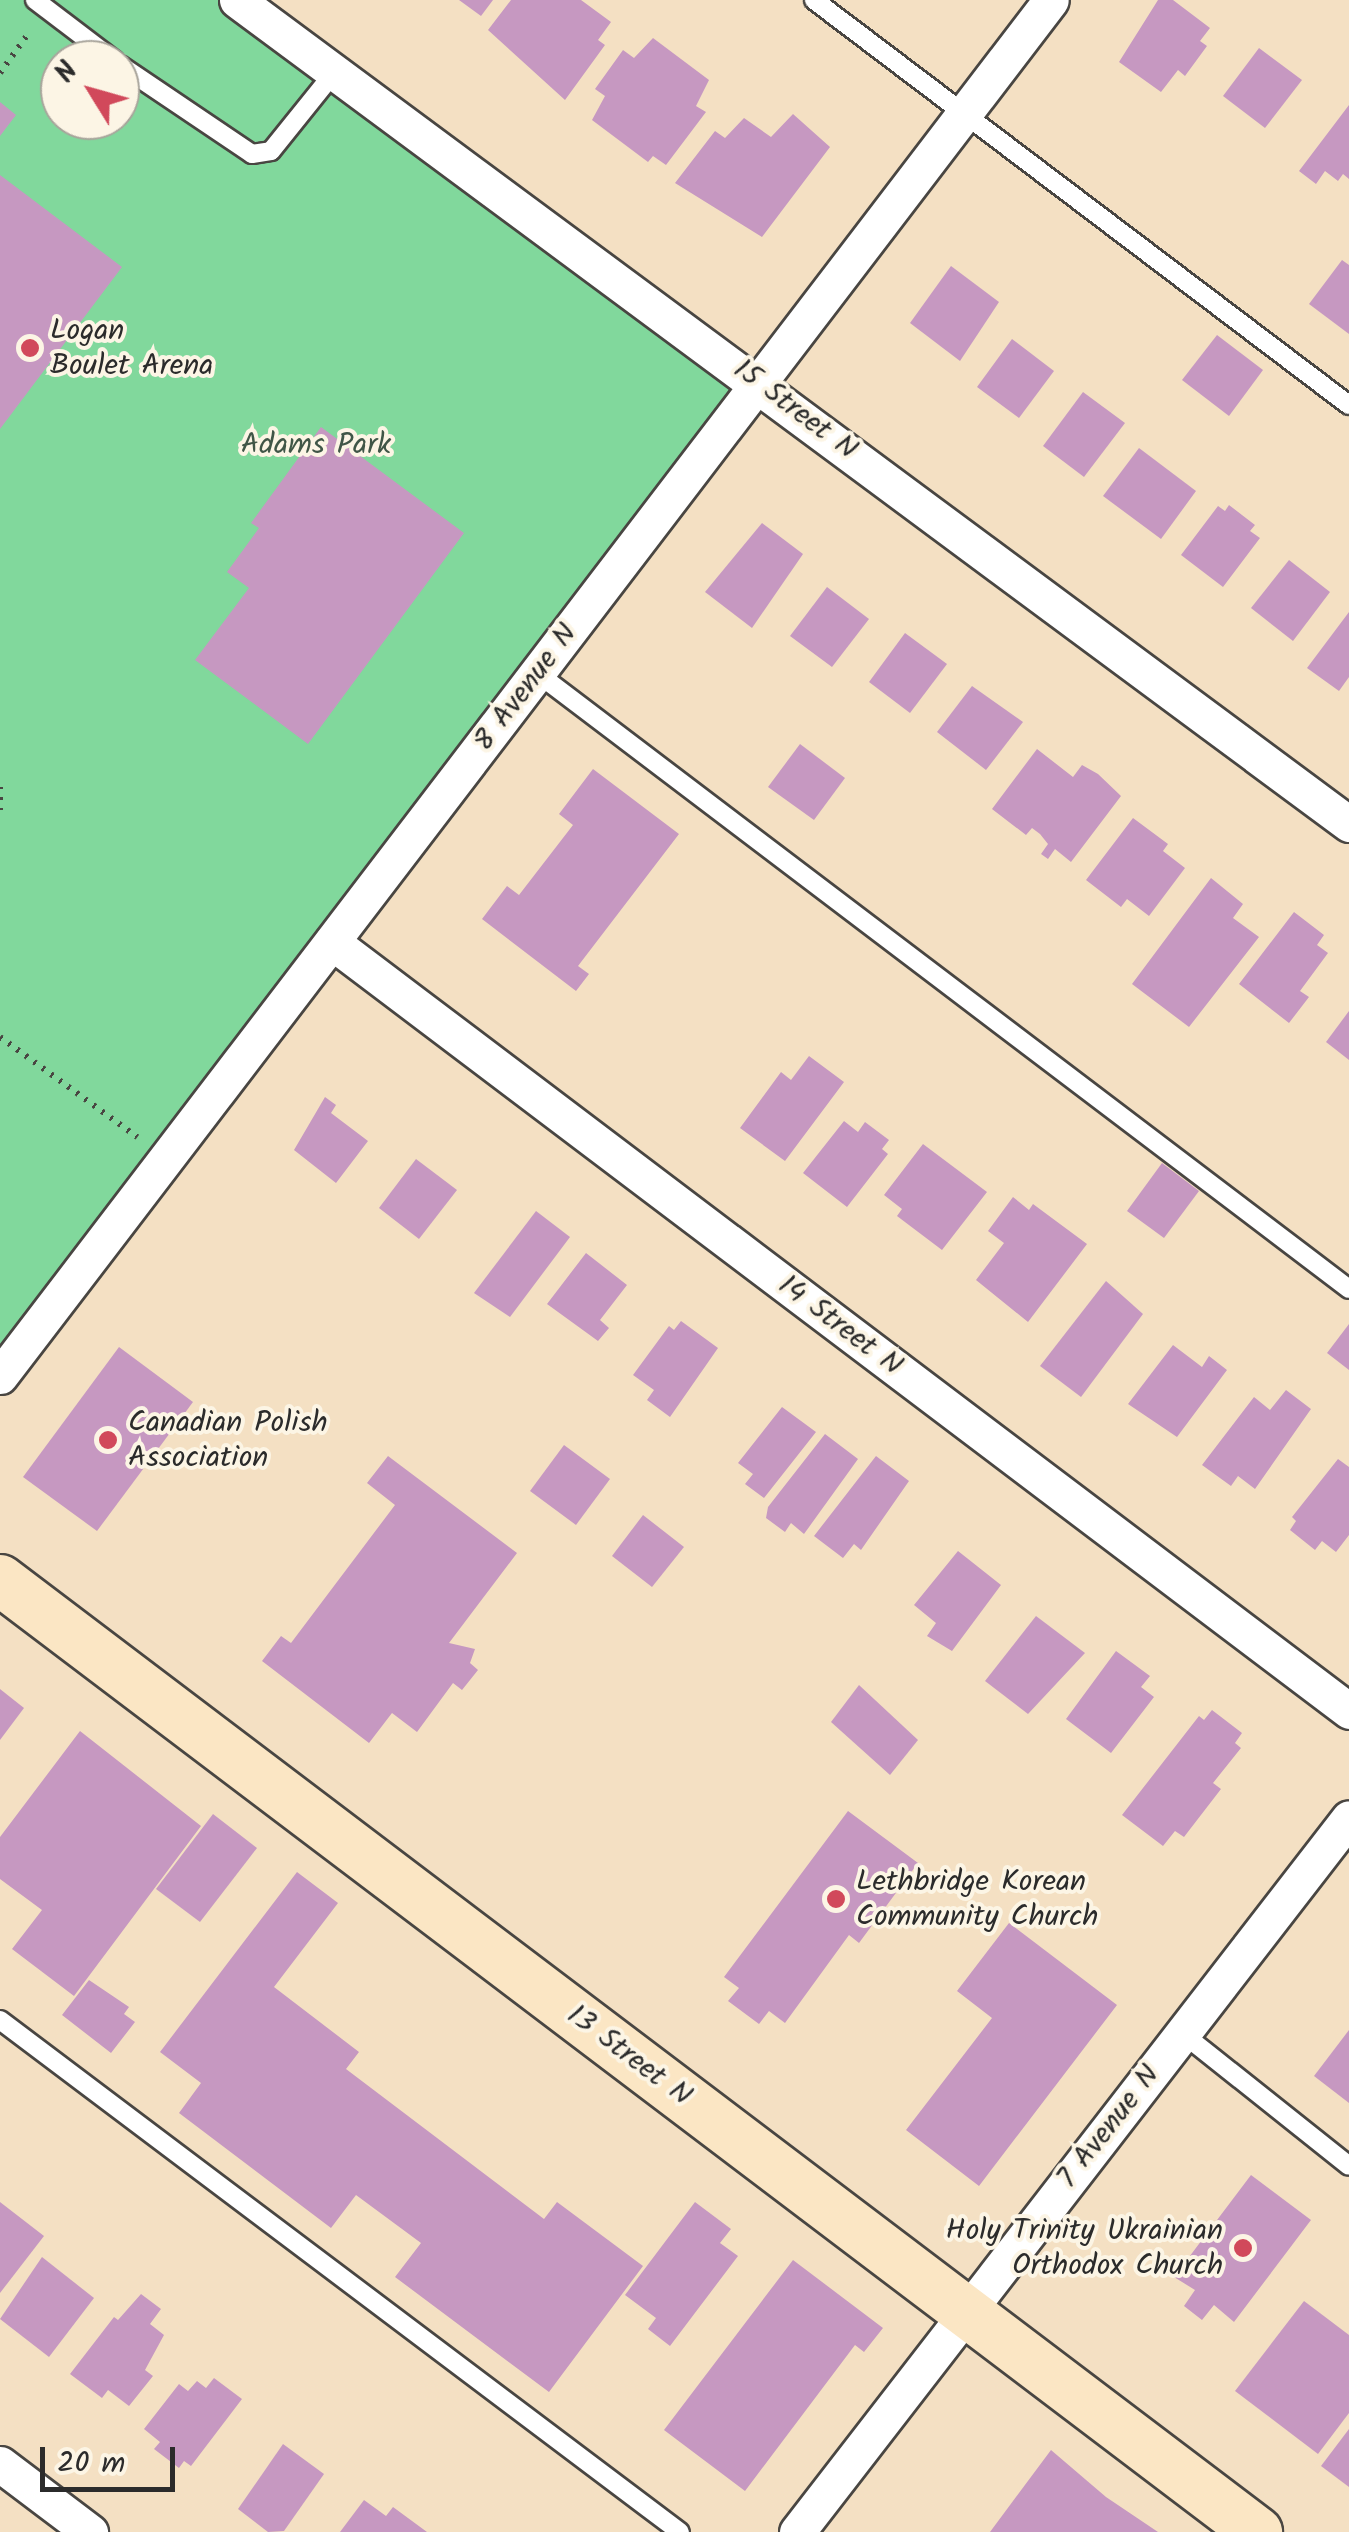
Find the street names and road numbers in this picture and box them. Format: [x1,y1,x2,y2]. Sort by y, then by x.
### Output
street label: 15 Street N [726,352,864,468]
street label: 8 Avenue N [466,617,586,759]
street label: 14 Street N [771,1268,909,1384]
street label: 13 Street N [559,1997,699,2115]
street label: 7 Avenue N [1050,2058,1168,2196]

